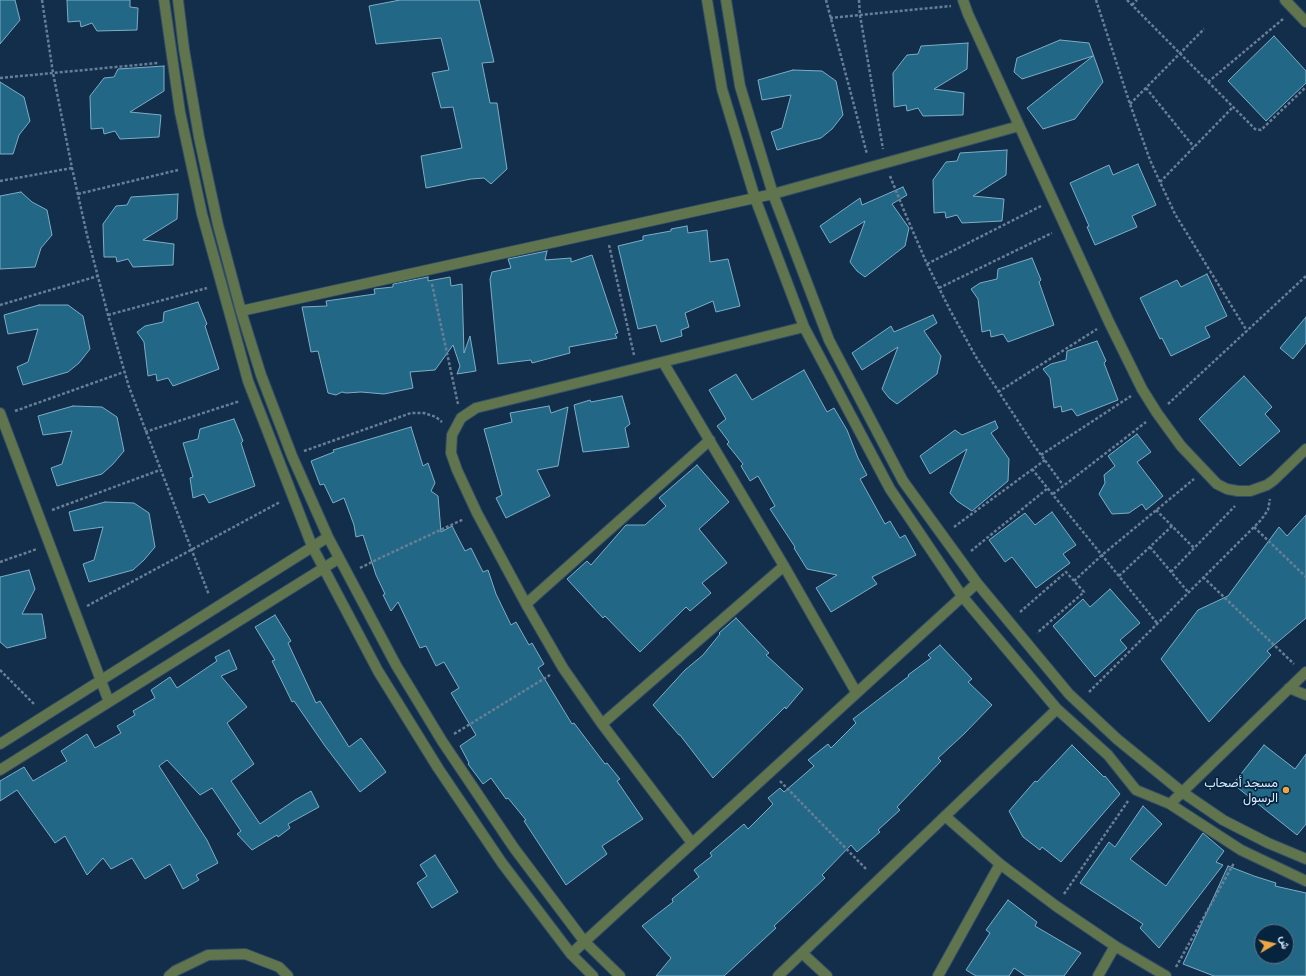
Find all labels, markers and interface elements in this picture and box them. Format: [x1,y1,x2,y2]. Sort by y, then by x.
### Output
place label: مسجد أصحاب الرسول [1204,775,1278,806]
marker: مسجد أصحاب الرسول [1281,785,1291,795]
north arrow [1254,924,1294,964]
text: ش [1278,935,1293,950]

